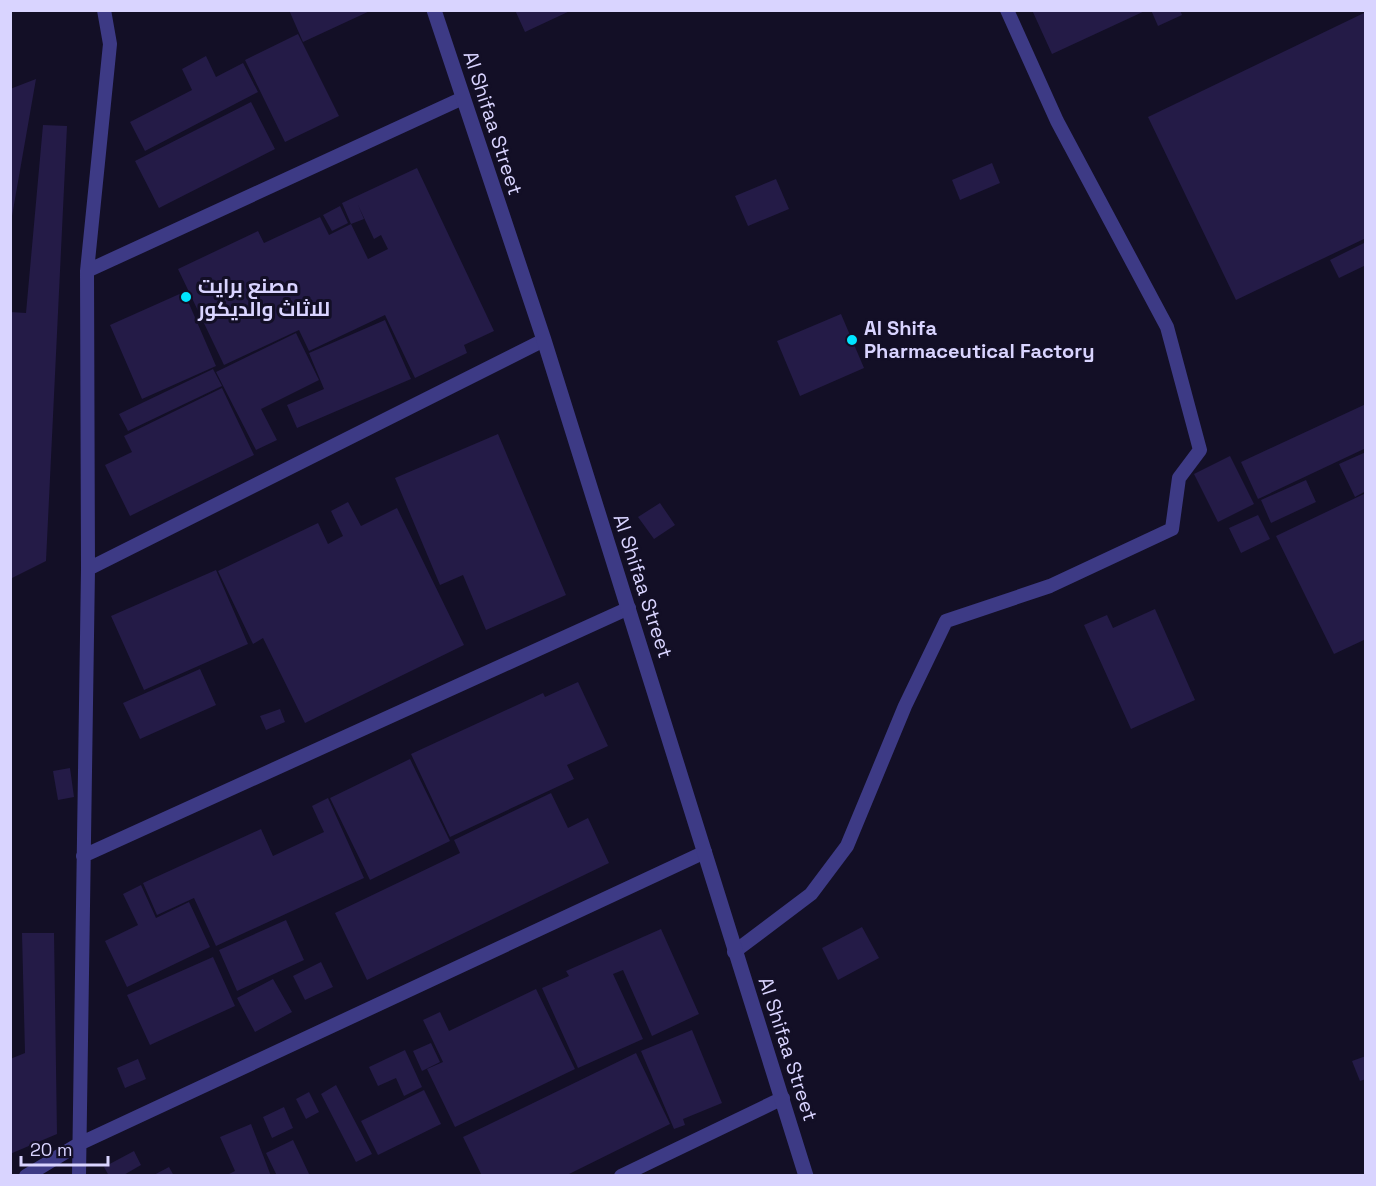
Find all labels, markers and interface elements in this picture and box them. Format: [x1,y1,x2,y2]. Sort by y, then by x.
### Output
street label: Al Shifaa Street [457,48,529,198]
place label: مصنع برايت للاثاث والديكور [197,273,330,322]
marker: مصنع برايت للاثاث والديكور [179,290,193,304]
place label: Al Shifa Pharmaceutical Factory [864,315,1095,364]
marker: Al Shifa Pharmaceutical Factory [845,333,859,347]
street label: Al Shifaa Street [607,511,679,661]
street label: Al Shifaa Street [752,974,824,1124]
scale bar [21,1129,108,1167]
text: 20 m [30,1138,73,1161]

